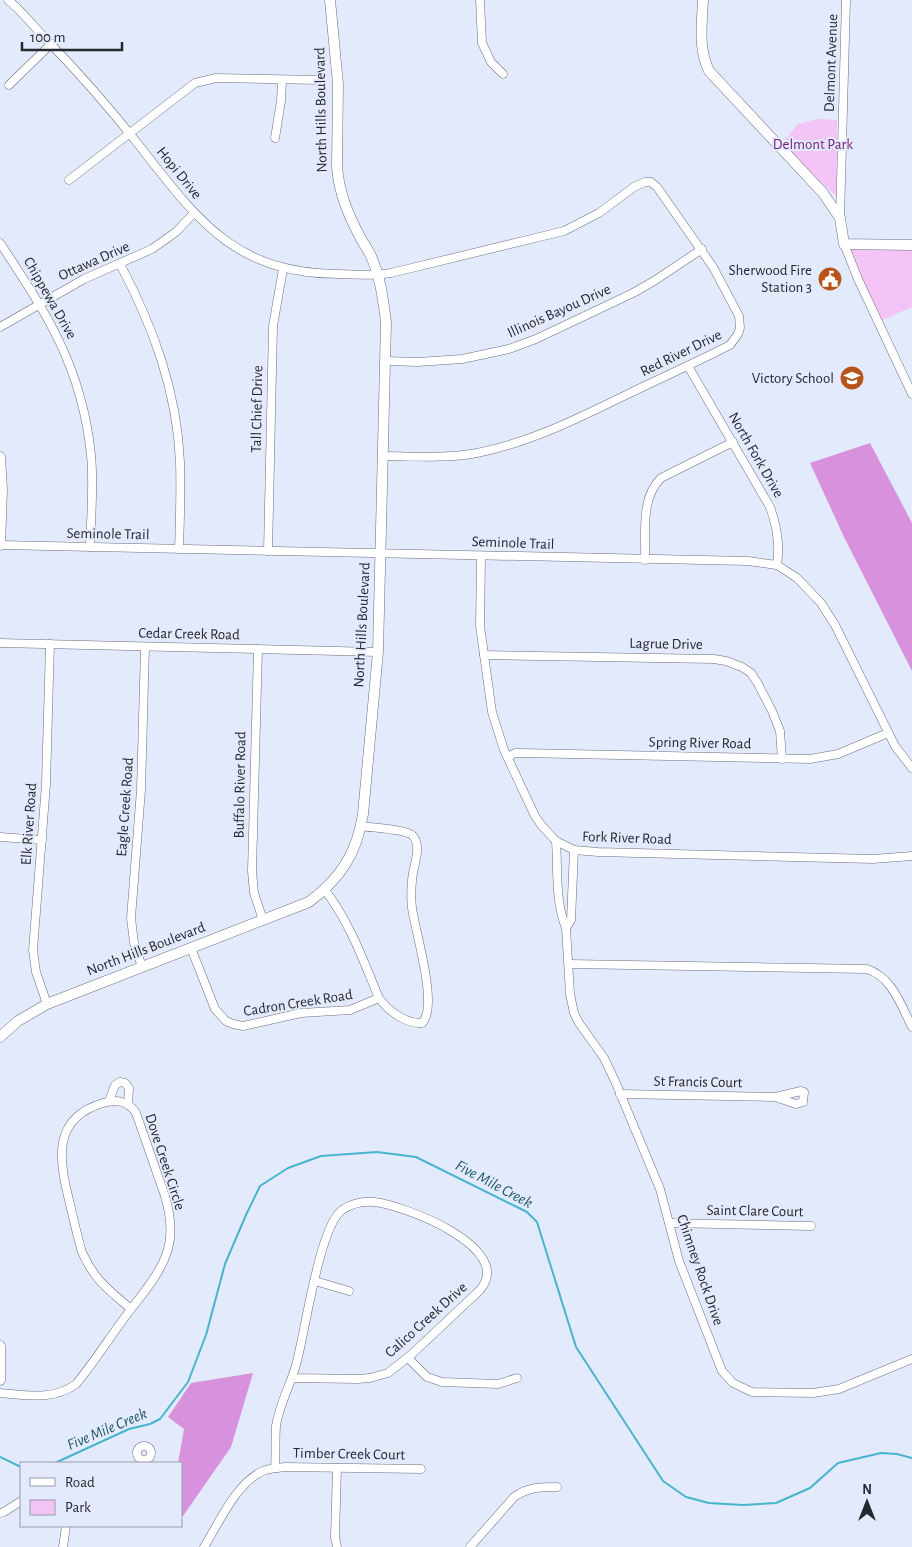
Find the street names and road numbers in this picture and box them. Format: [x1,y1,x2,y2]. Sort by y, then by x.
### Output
street label: Delmont Avenue [822,14,840,112]
street label: North Hills Boulevard [312,47,330,173]
street label: Hopi Drive [154,144,204,202]
street label: Ottawa Drive [56,239,132,283]
street label: Chippewa Drive [21,254,80,342]
street label: Illinois Bayou Drive [505,281,613,341]
street label: Red River Drive [638,327,724,379]
street label: Tall Chief Drive [249,365,265,453]
street label: North Fork Drive [726,410,786,500]
street label: Seminole Trail [66,526,150,542]
street label: Seminole Trail [471,534,555,552]
street label: North Hills Boulevard [351,562,373,688]
street label: Cedar Creek Road [138,626,240,642]
street label: Lagrue Drive [629,636,703,652]
street label: Buffalo River Road [232,731,248,839]
street label: Spring River Road [649,735,752,751]
street label: Eagle Creek Road [114,757,136,857]
street label: Elk River Road [19,782,39,866]
street label: Fork River Road [582,829,672,847]
street label: North Hills Boulevard [85,919,207,978]
street label: Cadron Creek Road [242,987,354,1019]
street label: St Francis Court [653,1074,743,1090]
street label: Dove Creek Circle [142,1112,188,1212]
street label: Saint Clare Court [706,1203,804,1219]
street label: Chimney Rock Drive [674,1213,726,1327]
street label: Calico Creek Drive [382,1279,470,1360]
street label: Timber Creek Court [293,1446,406,1462]

